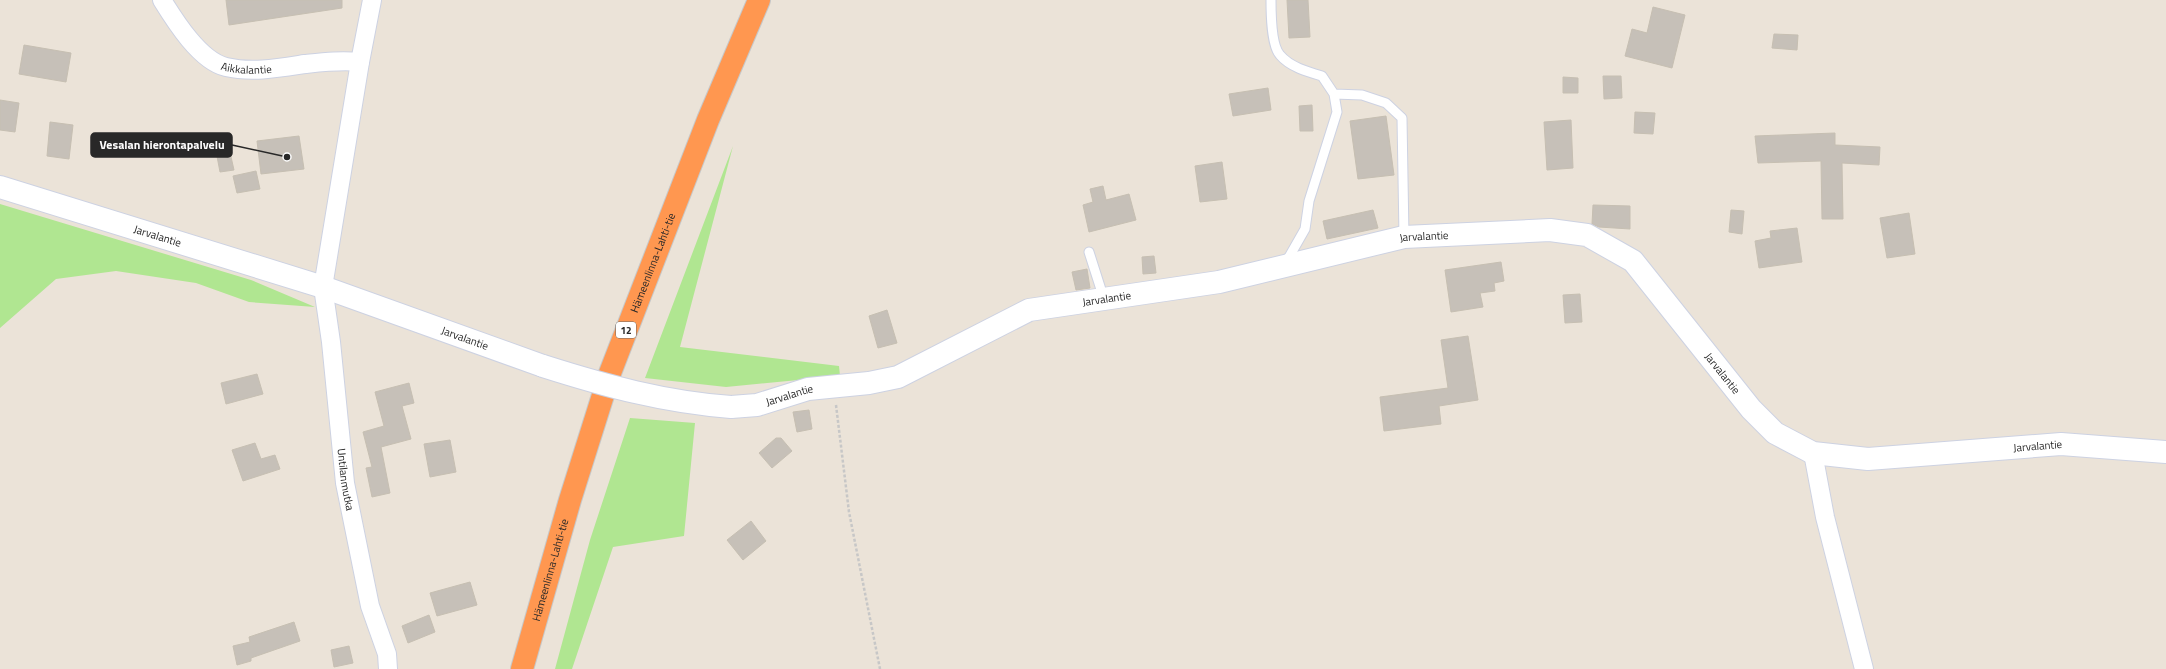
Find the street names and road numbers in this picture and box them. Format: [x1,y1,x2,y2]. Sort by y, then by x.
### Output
street label: Aikkalantie [219,58,273,78]
street label: Hämeenlinna-Lahti-tie [626,210,679,315]
street label: Jarvalantie [132,221,184,251]
street label: Jarvalantie [1398,227,1449,246]
street label: Jarvalantie [1081,287,1132,310]
street label: Jarvalantie [439,322,491,354]
road number: 12 [616,322,636,338]
street label: Jarvalantie [1701,349,1744,398]
street label: Jarvalantie [764,381,814,410]
street label: Jarvalantie [2013,436,2063,456]
street label: Untilanmutka [334,447,359,513]
street label: Hämeenlinna-Lahti-tie [528,516,572,623]

